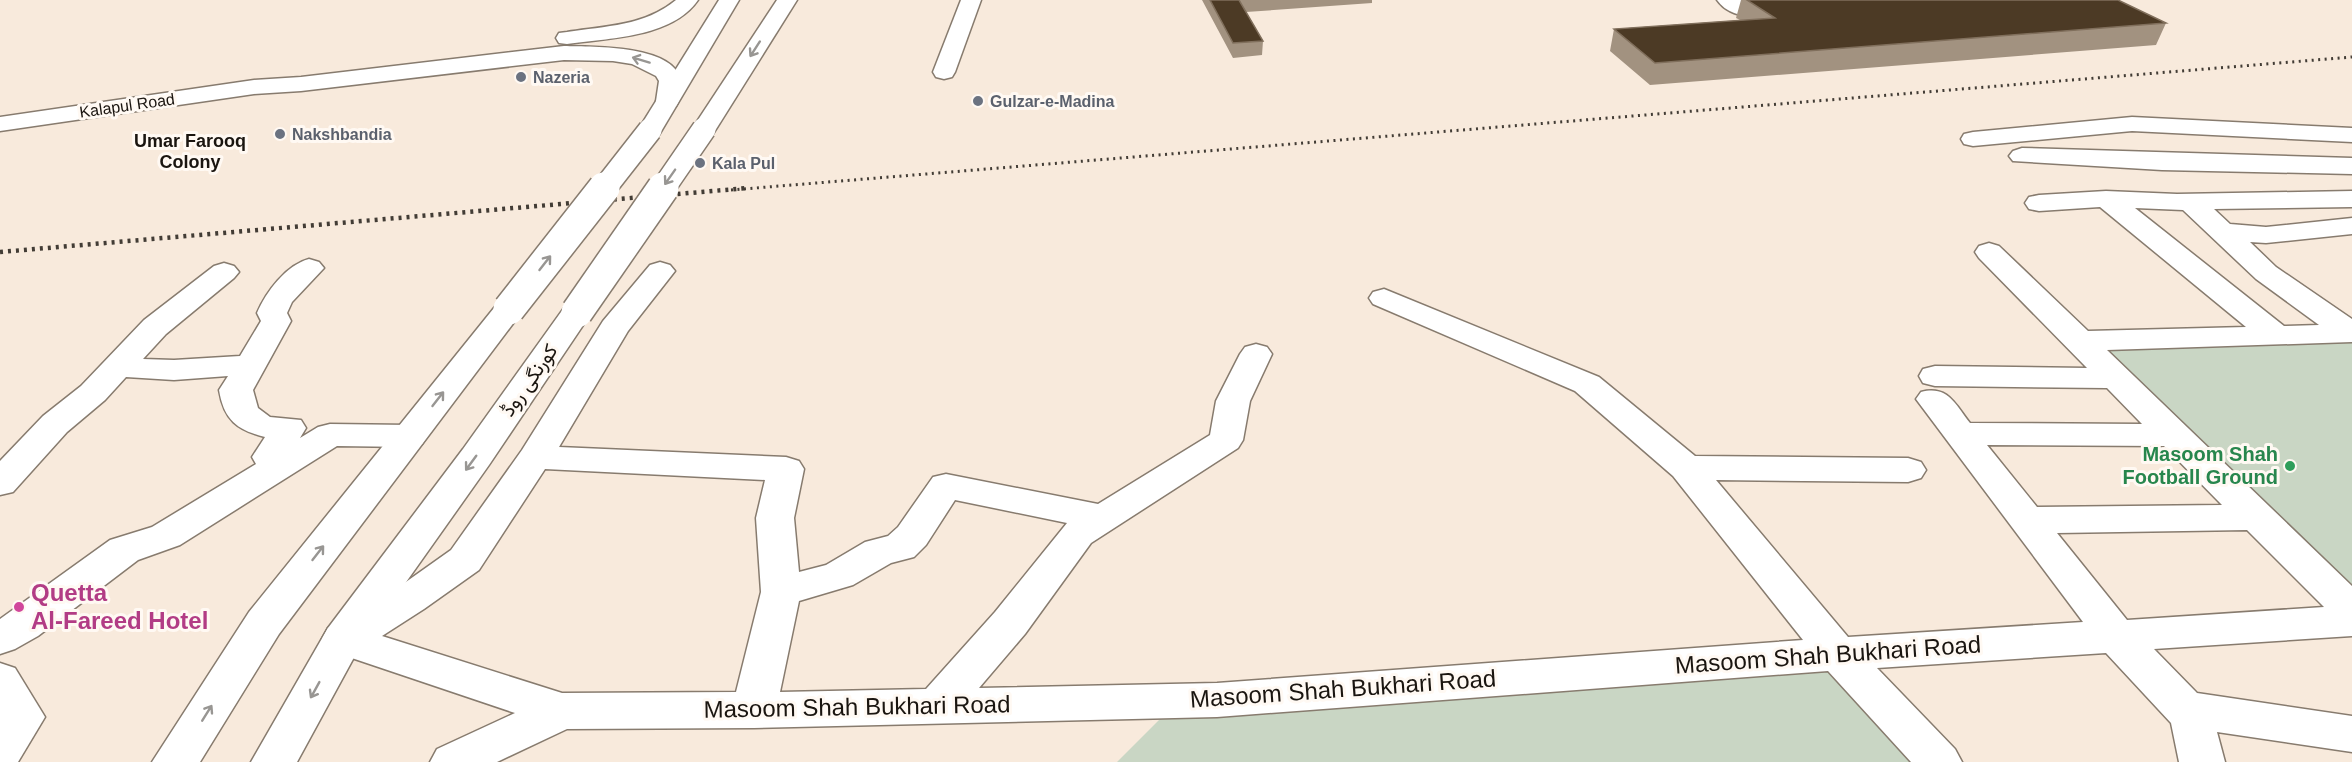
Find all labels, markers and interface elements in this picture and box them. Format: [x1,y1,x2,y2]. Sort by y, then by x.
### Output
one-way arrow [749,40,761,57]
one-way arrow [632,54,651,65]
place label: Nazeria [533,69,590,86]
marker: Nazeria [514,70,528,84]
street label: Kalapul Road [78,90,176,121]
place label: Gulzar-e-Madina [990,93,1115,110]
marker: Gulzar-e-Madina [971,94,985,108]
place label: Nakshbandia [292,126,392,143]
marker: Nakshbandia [273,127,287,141]
district label: Umar Farooq Colony [134,131,246,172]
place label: Kala Pul [712,155,775,172]
marker: Kala Pul [693,156,707,170]
one-way arrow [664,169,676,185]
one-way arrow [539,256,552,272]
street label: کورنگی روڈ [496,340,563,421]
one-way arrow [432,392,445,408]
place label: Masoom Shah Football Ground [2122,443,2278,488]
one-way arrow [465,455,477,471]
marker: Masoom Shah Football Ground [2283,459,2297,473]
one-way arrow [312,545,325,561]
place label: Quetta Al-Fareed Hotel [31,579,208,634]
marker: Quetta Al-Fareed Hotel [12,600,26,614]
street label: Masoom Shah Bukhari Road [1674,630,1982,679]
street label: Masoom Shah Bukhari Road [1189,664,1497,713]
one-way arrow [309,681,321,698]
street label: Masoom Shah Bukhari Road [703,690,1011,723]
one-way arrow [201,705,213,722]

